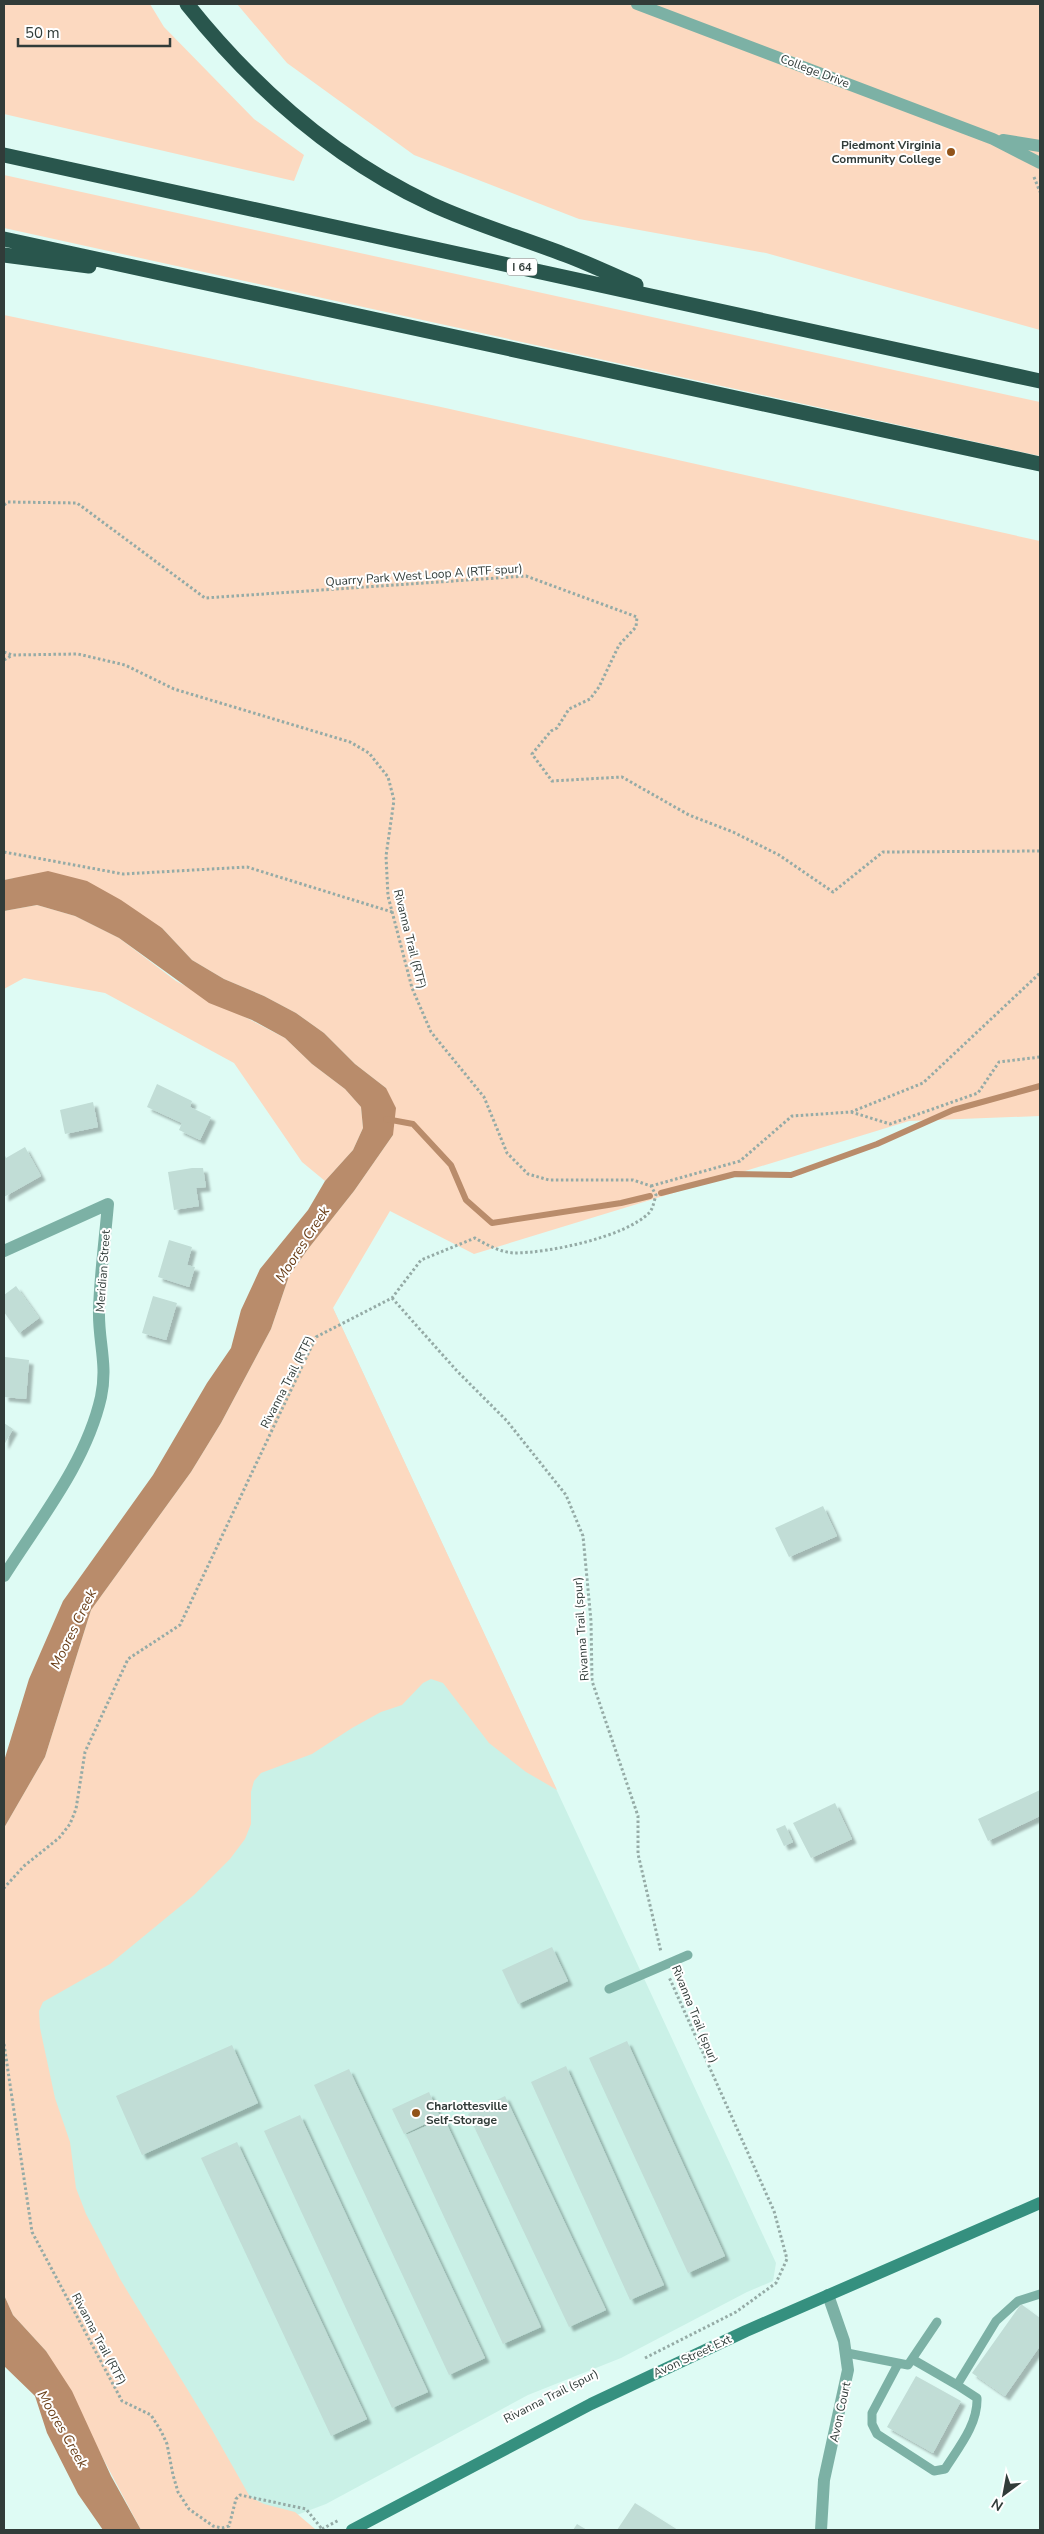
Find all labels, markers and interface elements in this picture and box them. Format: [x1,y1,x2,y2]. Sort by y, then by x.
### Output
scale bar [18,15,170,47]
text: 50 m [25,23,60,43]
street label: College Drive [778,51,852,91]
place label: Piedmont Virginia Community College [832,137,941,167]
marker: Piedmont Virginia Community College [945,146,957,158]
road number: I 64 [507,258,537,276]
street label: Quarry Park West Loop A (RTF spur) [325,560,523,590]
street label: Rivanna Trail (RTF) [390,888,430,990]
water label: Moores Creek [271,1202,334,1286]
street label: Meridian Street [92,1228,114,1313]
street label: Rivanna Trail (RTF) [257,1333,317,1431]
street label: Rivanna Trail (spur) [569,1576,593,1682]
water label: Moores Creek [46,1585,101,1672]
street label: Rivanna Trail (spur) [668,1963,722,2065]
place label: Charlottesville Self-Storage [426,2098,508,2128]
marker: Charlottesville Self-Storage [410,2107,422,2119]
street label: Rivanna Trail (RTF) [68,2290,130,2388]
street label: Avon Street Ext [650,2331,734,2381]
street label: Rivanna Trail (spur) [501,2365,601,2427]
street label: Avon Court [826,2380,854,2443]
water label: Moores Creek [33,2387,93,2472]
north arrow [979,2469,1029,2519]
text: N [988,2494,1007,2515]

